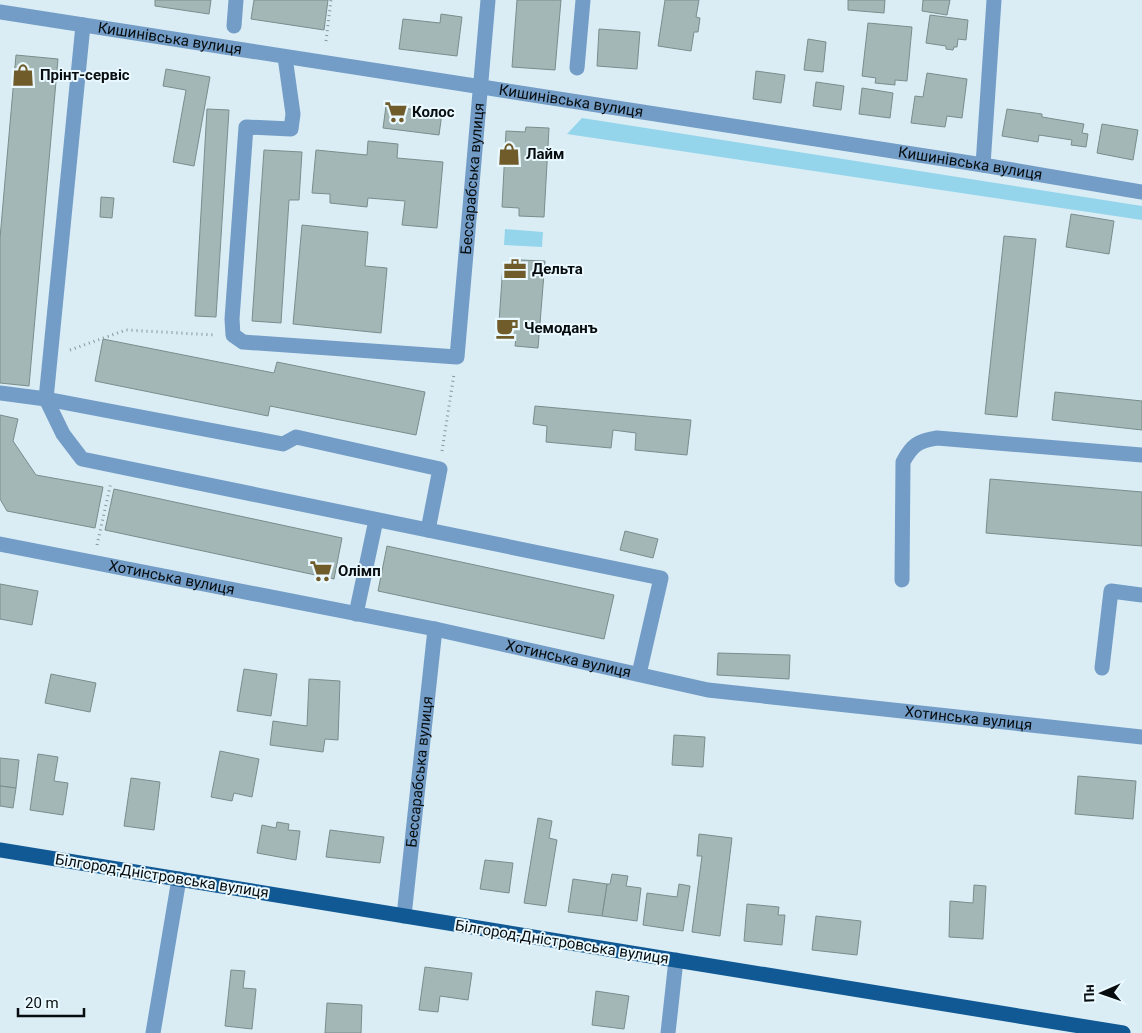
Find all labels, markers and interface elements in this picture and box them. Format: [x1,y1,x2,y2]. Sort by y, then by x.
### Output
street label: Кишинівська вулиця [97,18,243,59]
shop icon: Прінт-сервіс [10,62,36,88]
place label: Прінт-сервіс [40,66,130,84]
street label: Кишинівська вулиця [498,81,645,121]
supermarket icon: Колос [383,99,409,125]
street label: Бессарабська вулиця [457,102,488,255]
place label: Колос [412,103,455,121]
shop icon: Лайм [496,141,522,167]
street label: Кишинівська вулиця [897,143,1044,184]
place label: Лайм [526,145,565,163]
office icon: Дельта [502,256,528,282]
place label: Дельта [532,260,583,278]
cafe icon: Чемоданъ [494,315,520,341]
place label: Чемоданъ [524,319,598,337]
street label: Хотинська вулиця [107,556,236,599]
supermarket icon: Олімп [308,558,334,584]
place label: Олімп [338,562,381,580]
street label: Хотинська вулиця [504,636,633,682]
street label: Бессарабська вулиця [402,695,437,848]
street label: Хотинська вулиця [904,702,1033,734]
street label: Білгород-Дністровська вулиця [54,850,270,902]
street label: Білгород-Дністровська вулиця [454,916,670,968]
north arrow [1077,968,1127,1018]
text: Пн [1081,984,1097,1003]
scale bar [18,986,84,1018]
text: 20 m [25,994,59,1012]

